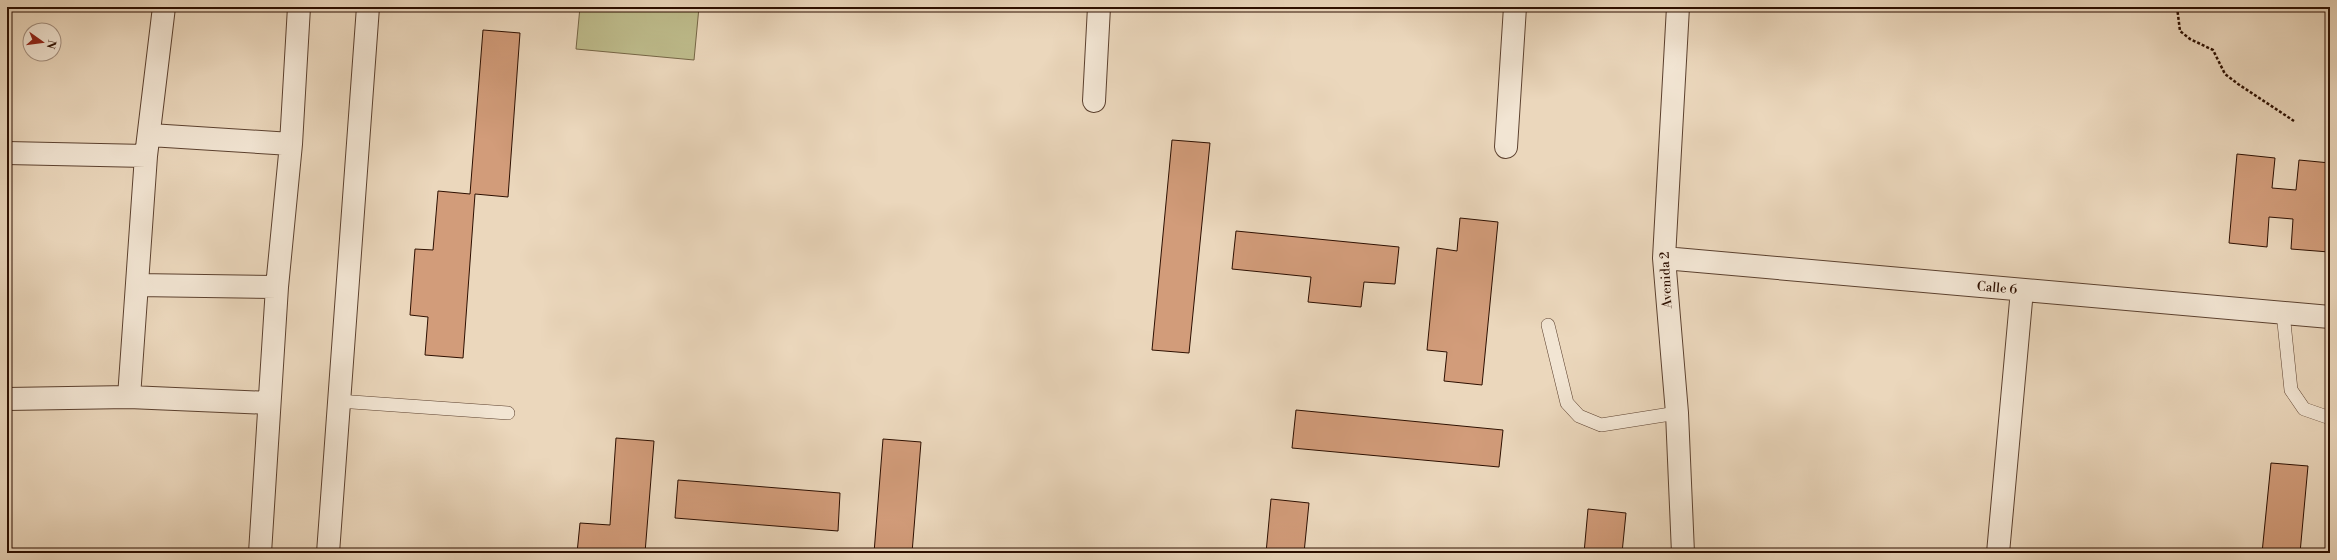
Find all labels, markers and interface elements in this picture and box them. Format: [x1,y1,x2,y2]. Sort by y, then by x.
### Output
north arrow [22,22,62,62]
text: N [43,38,59,50]
street label: Avenida 2 [1657,251,1676,310]
street label: Calle 6 [1976,278,2018,298]

